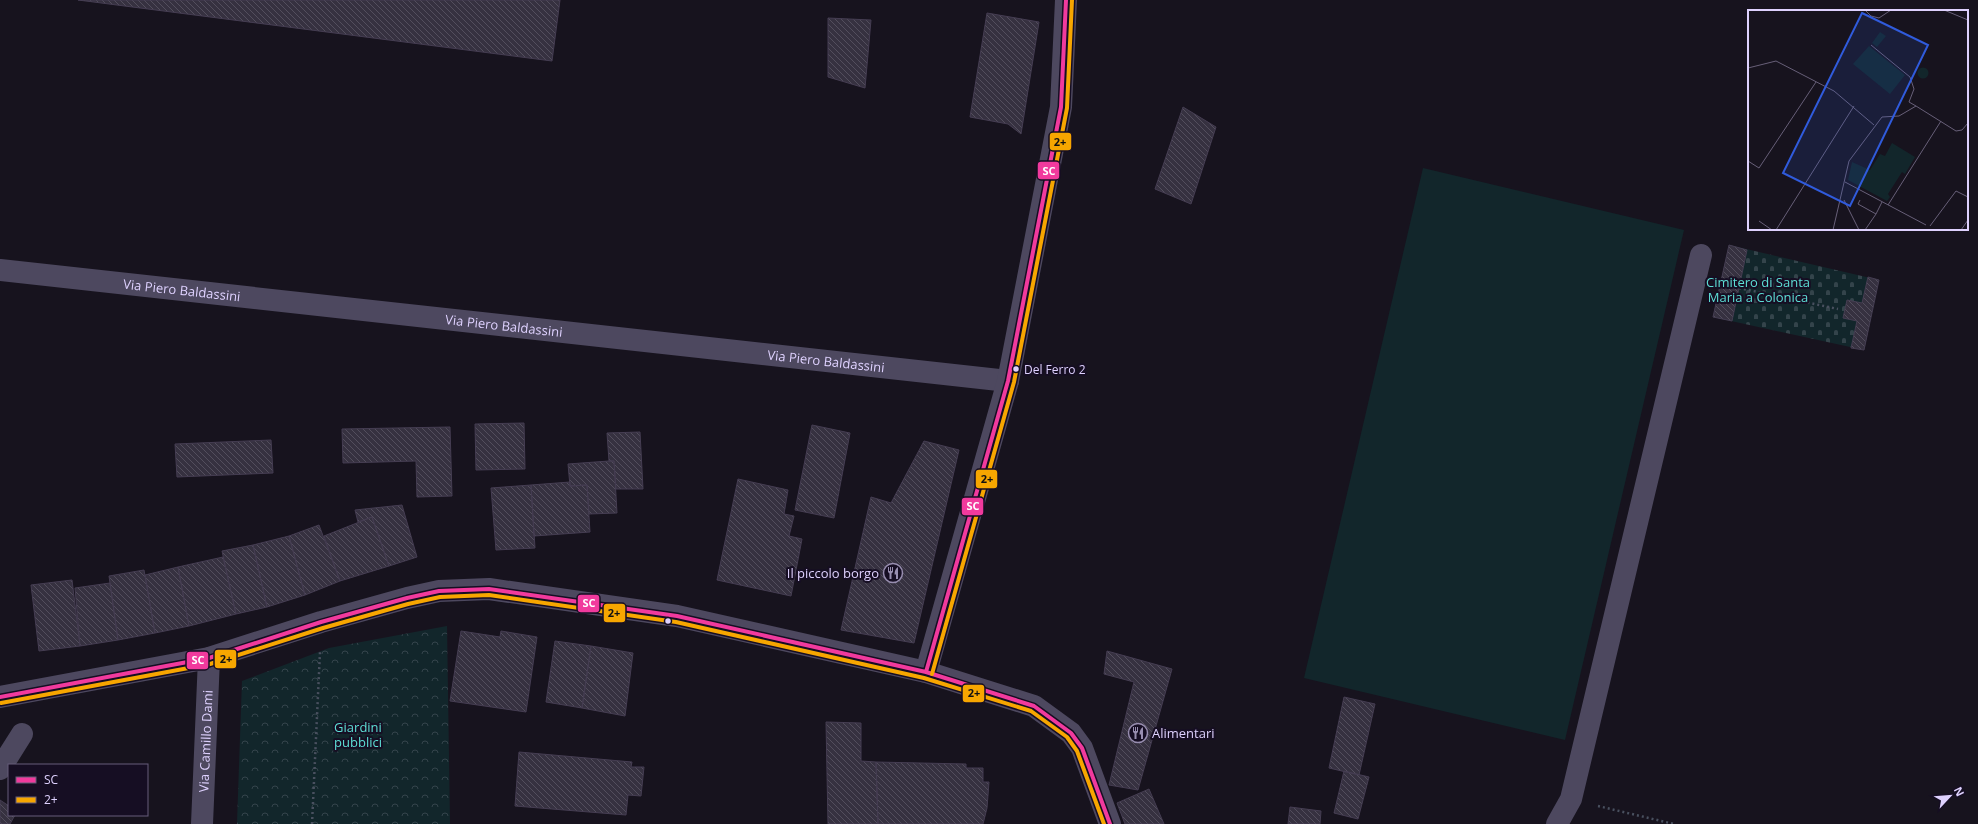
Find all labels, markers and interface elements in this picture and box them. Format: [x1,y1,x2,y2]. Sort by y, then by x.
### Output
inset map [1748,10,1968,230]
line badge: 2+ [1049,132,1072,151]
text: 2+ [1054,134,1066,149]
line badge: SC [1037,161,1060,180]
text: SC [1042,163,1056,178]
park label: Cimitero di Santa Maria a Colonica [1706,273,1810,306]
street label: Via Piero Baldassini [122,275,241,305]
street label: Via Piero Baldassini [444,310,563,341]
street label: Via Piero Baldassini [766,346,886,376]
place label: Del Ferro 2 [1024,361,1086,378]
marker: Del Ferro 2 [1011,364,1021,374]
line badge: 2+ [975,469,998,489]
text: 2+ [981,471,993,486]
line badge: SC [961,497,984,516]
text: SC [966,498,980,513]
restaurant icon: Il piccolo borgo [882,562,904,584]
place label: Il piccolo borgo [787,564,879,582]
line badge: SC [577,594,600,613]
text: SC [582,595,596,610]
line badge: 2+ [603,603,626,623]
text: 2+ [608,605,620,620]
unlabelled marker [663,616,673,626]
line badge: 2+ [214,649,237,669]
line badge: SC [186,651,209,670]
text: 2+ [220,651,232,666]
text: SC [191,652,205,667]
line badge: 2+ [962,684,985,703]
text: 2+ [968,685,980,700]
street label: Via Camillo Dami [194,690,217,793]
park label: Giardini pubblici [334,718,382,751]
restaurant icon: Alimentari [1127,722,1149,744]
place label: Alimentari [1152,724,1215,742]
legend [8,764,148,816]
text: SC [44,771,59,788]
north arrow [1930,776,1970,816]
text: N [1951,784,1968,799]
text: 2+ [44,791,58,808]

